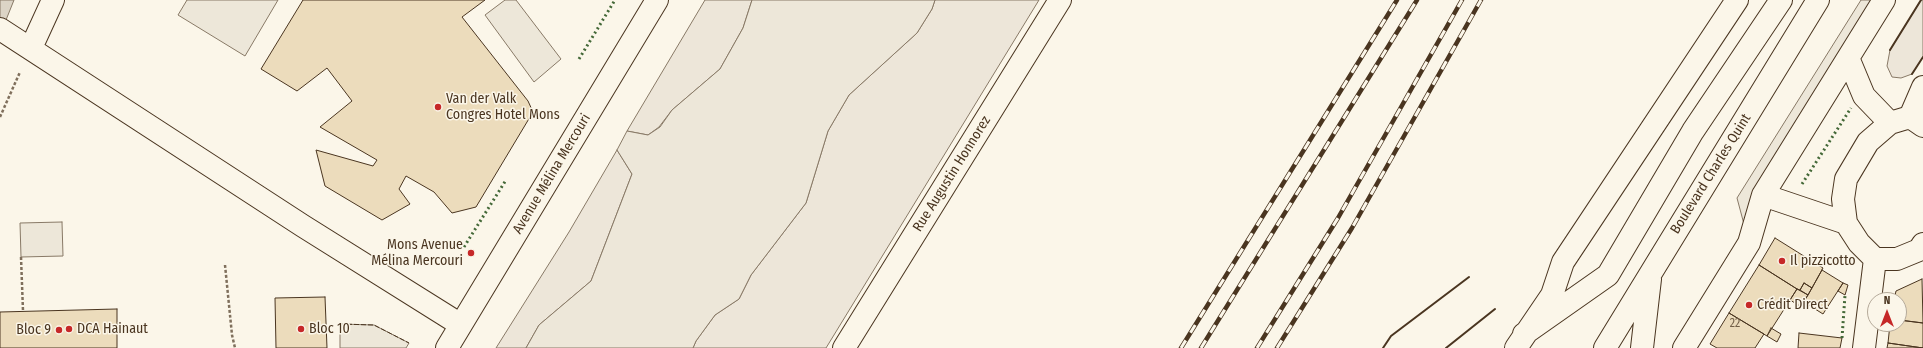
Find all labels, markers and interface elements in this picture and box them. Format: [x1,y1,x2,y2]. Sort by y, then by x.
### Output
place label: Van der Valk Congres Hotel Mons [446,91,560,124]
marker: Van der Valk Congres Hotel Mons [433,102,443,112]
street label: Avenue Mélina Mercouri [509,111,595,237]
street label: Boulevard Charles Quint [1667,111,1755,237]
street label: Rue Augustin Honnorez [910,113,994,235]
place label: Mons Avenue Mélina Mercouri [371,237,463,270]
marker: Mons Avenue Mélina Mercouri [466,248,476,258]
place label: Il pizzicotto [1790,253,1856,269]
marker: Il pizzicotto [1777,256,1787,266]
north arrow [1867,292,1907,332]
text: N [1884,294,1890,307]
place label: Crédit Direct [1757,297,1828,313]
marker: Crédit Direct [1744,300,1754,310]
house number: 22 [1730,317,1740,331]
place label: DCA Hainaut [77,321,148,337]
place label: Bloc 10 [309,321,350,337]
place label: Bloc 9 [16,322,51,338]
marker: DCA Hainaut [64,324,74,334]
marker: Bloc 10 [296,324,306,334]
marker: Bloc 9 [54,325,64,335]

